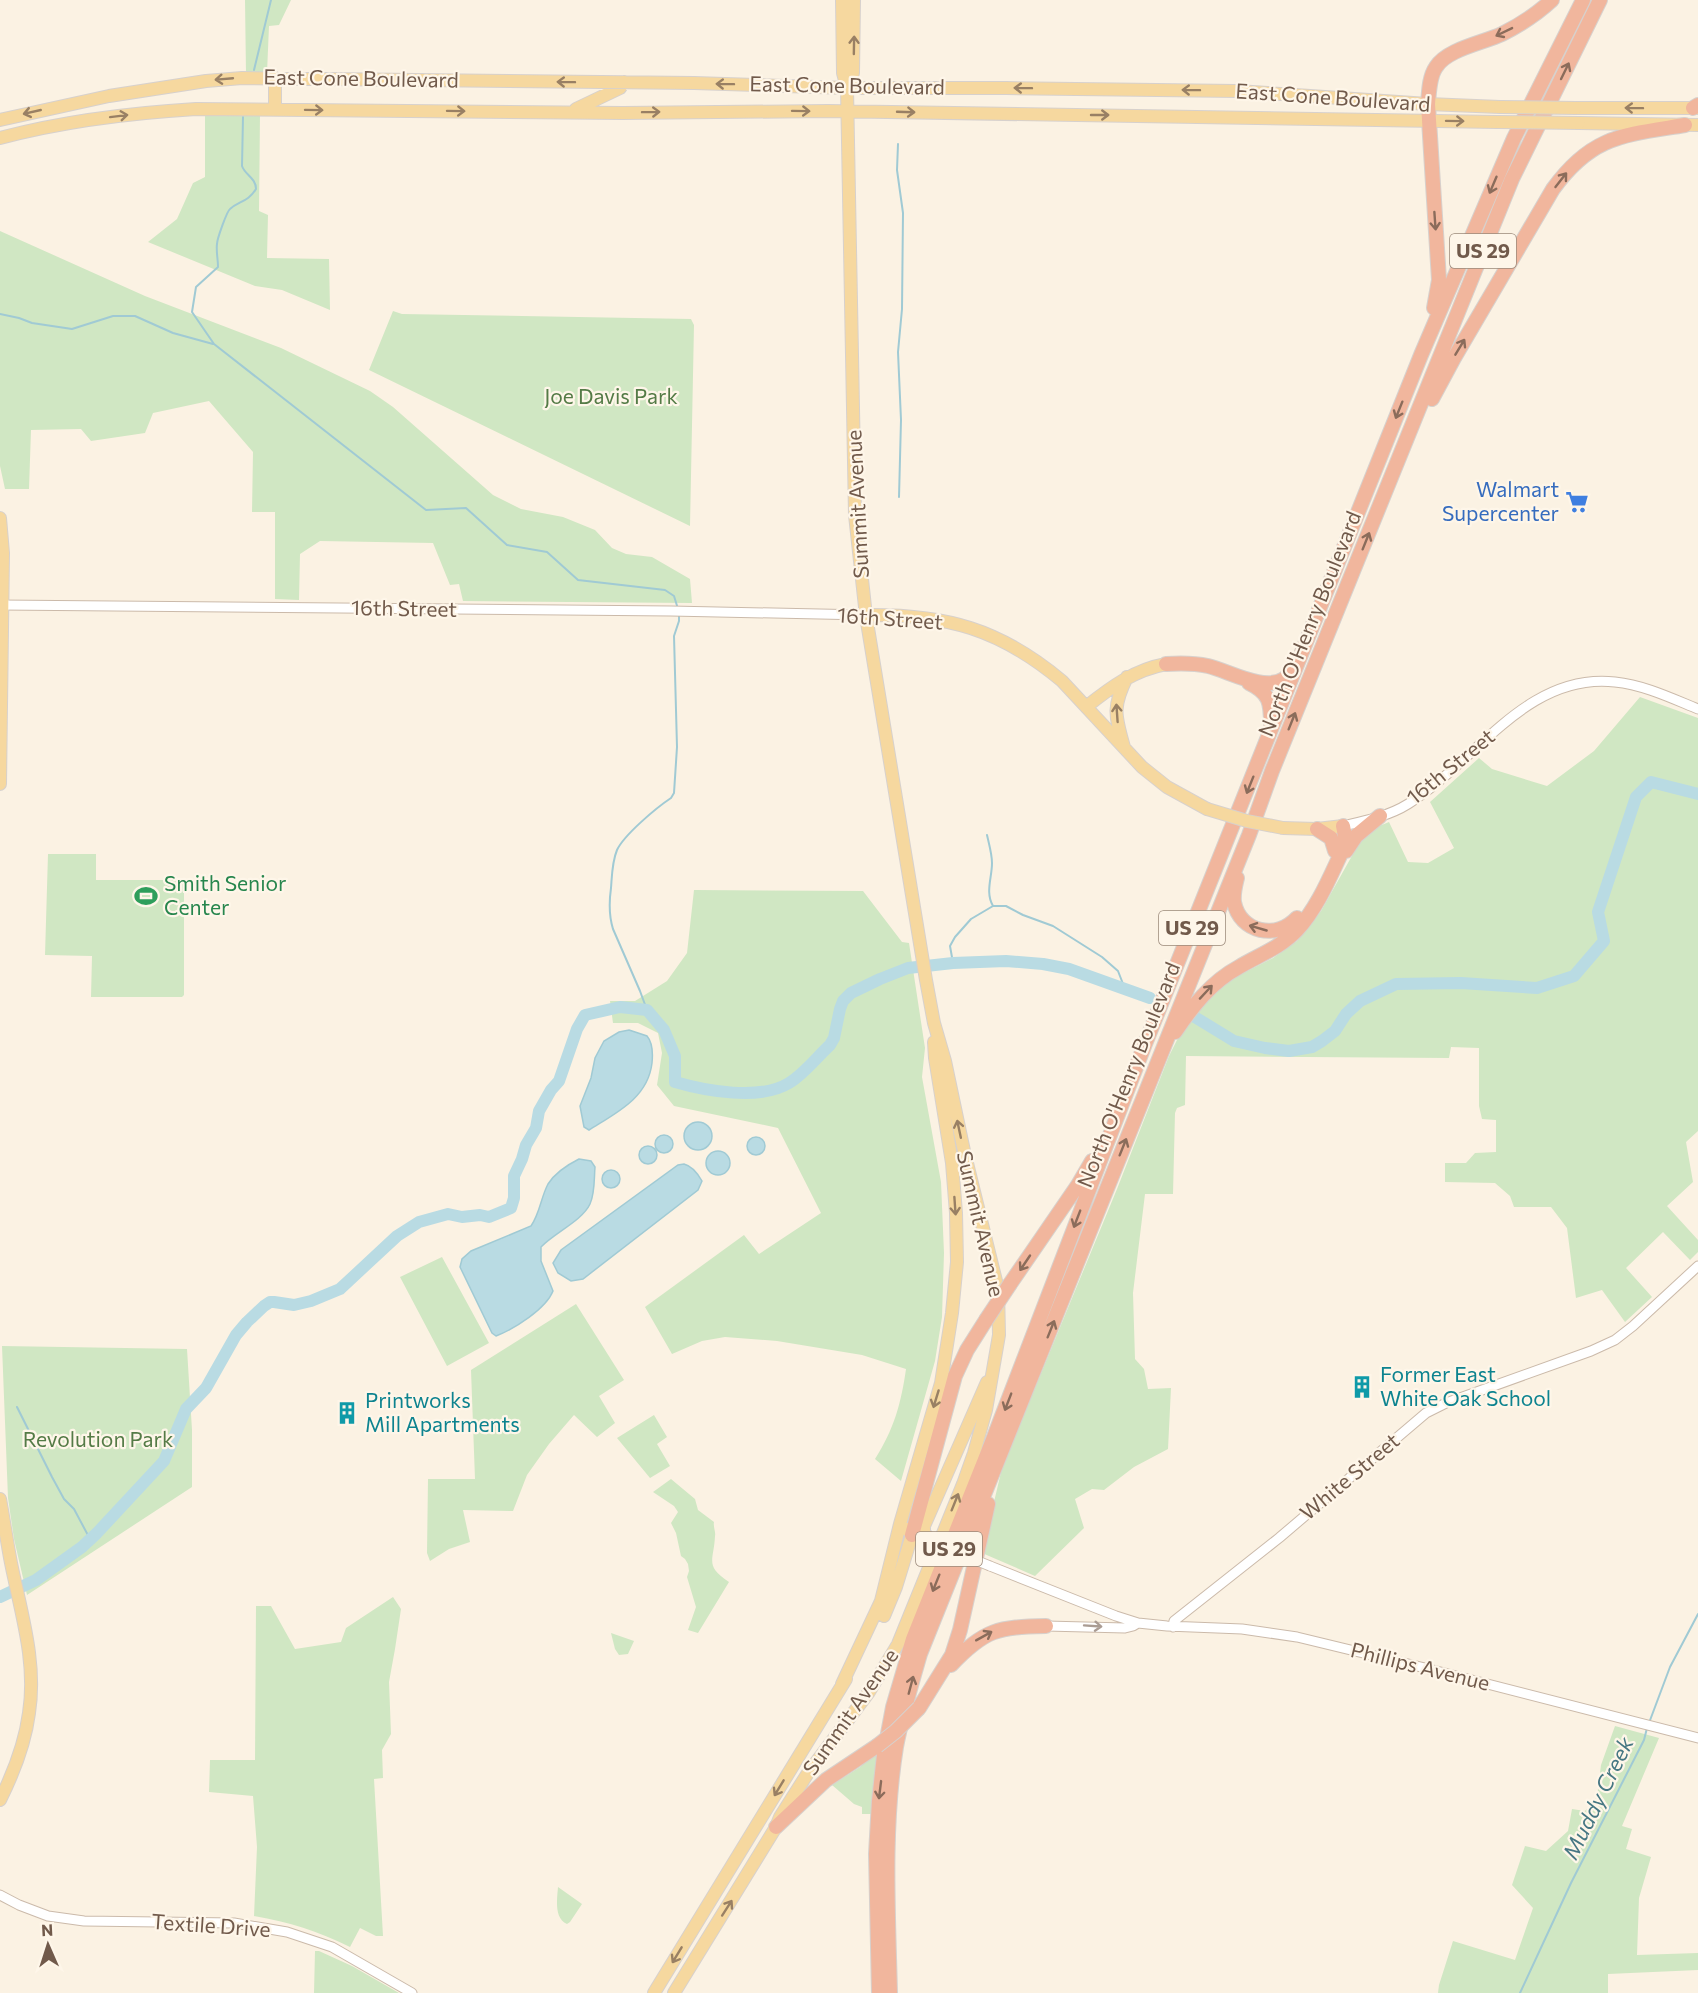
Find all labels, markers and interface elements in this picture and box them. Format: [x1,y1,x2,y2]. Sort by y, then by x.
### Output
one-way arrow [1495,27,1513,38]
one-way arrow [848,35,859,55]
street label: East Cone Boulevard [263,63,459,92]
one-way arrow [1559,63,1571,81]
street label: East Cone Boulevard [749,70,945,99]
one-way arrow [214,74,234,85]
one-way arrow [556,76,576,88]
street label: East Cone Boulevard [1235,77,1431,116]
one-way arrow [716,78,736,89]
one-way arrow [1013,82,1033,94]
one-way arrow [1181,84,1201,96]
one-way arrow [1625,102,1645,114]
one-way arrow [303,104,323,116]
one-way arrow [446,105,466,117]
one-way arrow [791,105,811,116]
one-way arrow [22,106,41,118]
one-way arrow [641,107,661,118]
one-way arrow [895,107,915,118]
one-way arrow [1090,109,1110,121]
one-way arrow [109,110,129,121]
one-way arrow [1445,115,1465,127]
one-way arrow [1554,172,1567,188]
one-way arrow [1487,175,1498,194]
one-way arrow [1430,210,1441,230]
road number: US 29 [1450,234,1516,268]
one-way arrow [1455,339,1467,356]
park label: Joe Davis Park [544,383,678,408]
one-way arrow [1393,400,1404,419]
street label: Summit Avenue [840,429,873,579]
place label: Walmart Supercenter [1442,476,1559,525]
supermarket icon: Walmart Supercenter [1564,489,1590,515]
street label: North O'Henry Boulevard [1252,507,1365,740]
one-way arrow [1361,532,1372,550]
street label: 16th Street [351,594,457,621]
street label: 16th Street [836,601,944,634]
one-way arrow [1111,704,1122,724]
one-way arrow [1287,713,1298,731]
street label: 16th Street [1401,723,1499,809]
one-way arrow [1244,775,1255,794]
place label: Smith Senior Center [164,870,286,919]
sports icon: Smith Senior Center [133,883,159,909]
road number: US 29 [1159,911,1225,945]
one-way arrow [1249,922,1268,933]
street label: North O'Henry Boulevard [1071,958,1184,1191]
one-way arrow [1199,985,1213,1000]
one-way arrow [953,1120,965,1139]
one-way arrow [1118,1139,1129,1157]
street label: Summit Avenue [953,1148,1010,1299]
one-way arrow [950,1195,961,1215]
one-way arrow [1071,1209,1082,1228]
one-way arrow [1018,1254,1030,1271]
one-way arrow [1046,1320,1057,1338]
place label: Former East White Oak School [1380,1361,1551,1410]
building icon: Former East White Oak School [1349,1374,1375,1400]
place label: Printworks Mill Apartments [365,1387,520,1436]
one-way arrow [930,1389,941,1408]
one-way arrow [1001,1392,1012,1410]
building icon: Printworks Mill Apartments [334,1400,360,1426]
park label: Revolution Park [23,1426,173,1451]
street label: White Street [1294,1427,1404,1525]
one-way arrow [950,1494,961,1512]
road number: US 29 [916,1532,982,1566]
one-way arrow [930,1573,941,1591]
one-way arrow [1083,1621,1102,1632]
one-way arrow [975,1630,993,1641]
street label: Phillips Avenue [1348,1636,1493,1695]
street label: Summit Avenue [797,1643,903,1779]
one-way arrow [906,1676,917,1695]
water label: Muddy Creek [1556,1731,1639,1863]
one-way arrow [773,1779,785,1796]
one-way arrow [874,1780,885,1800]
one-way arrow [721,1900,733,1917]
street label: Textile Drive [151,1908,271,1941]
north arrow [18,1915,78,1975]
text: N [41,1920,54,1939]
one-way arrow [671,1946,684,1963]

